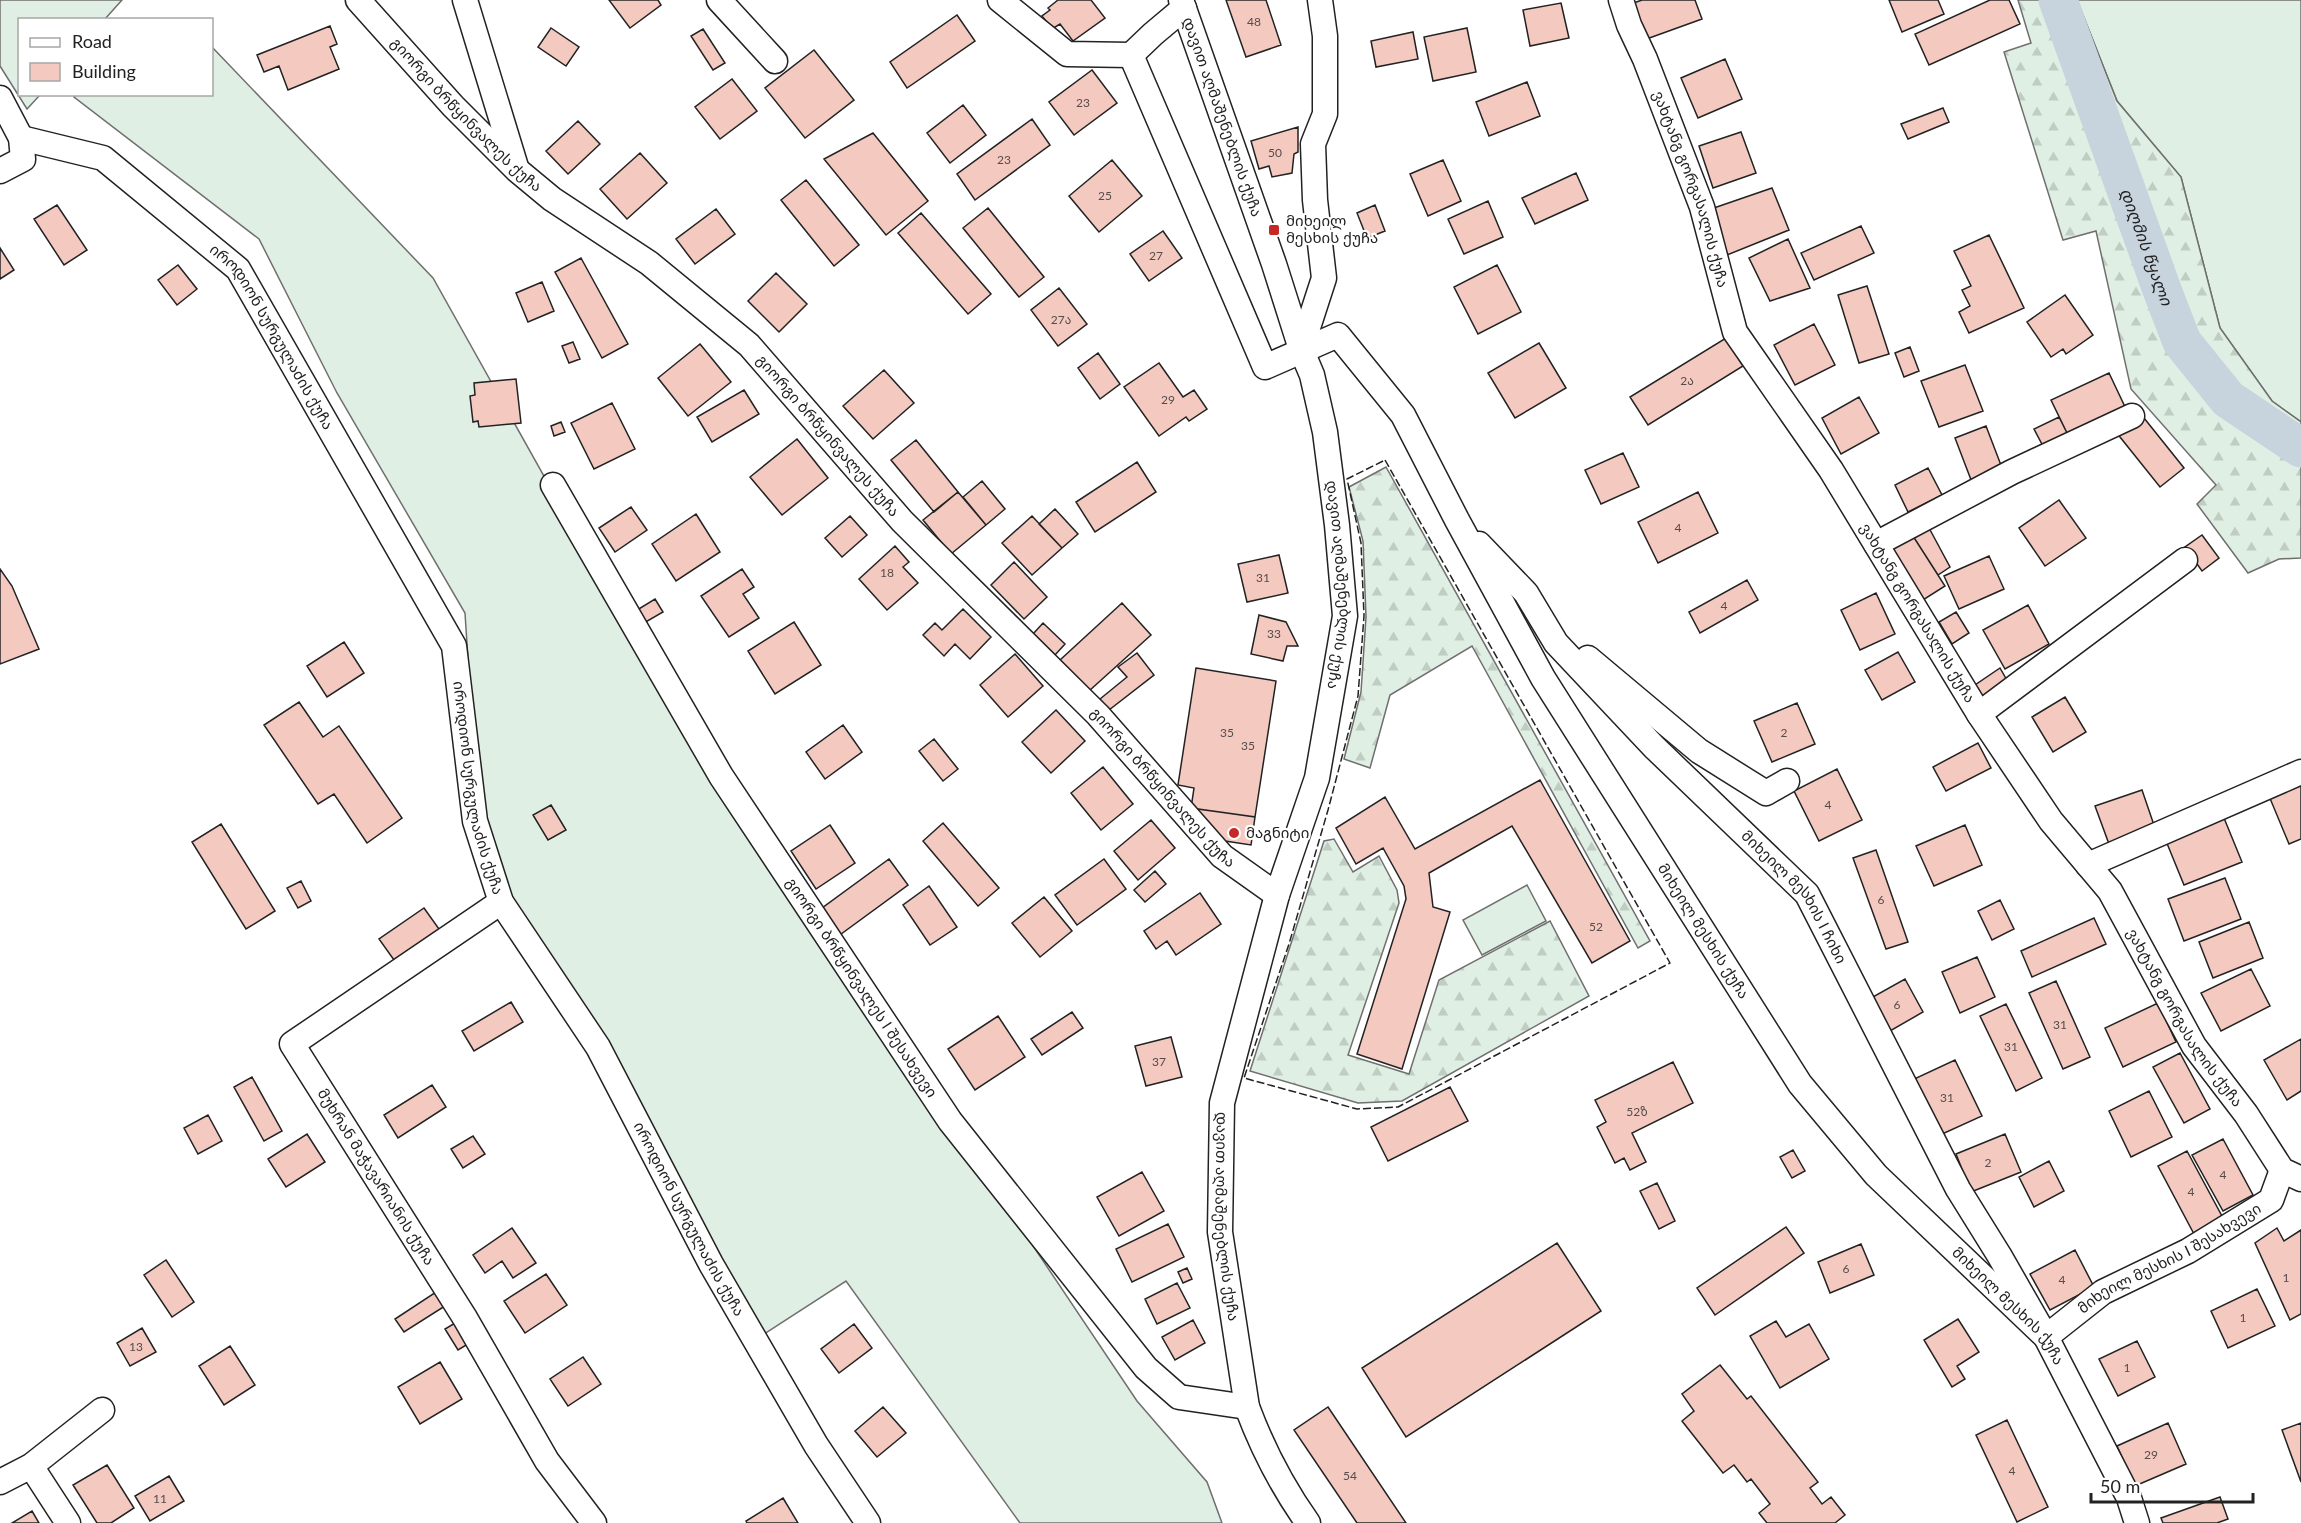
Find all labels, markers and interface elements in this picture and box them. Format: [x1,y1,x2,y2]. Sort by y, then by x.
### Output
street label: დავით აღმაშენებლის ქუჩა [1179,14,1267,219]
house number: 48 [1247,14,1261,29]
legend [18,18,213,96]
text: Road [72,30,112,52]
street label: გიორგი ბრწყინვალეს ქუჩა [387,33,546,195]
text: Building [72,60,136,82]
street label: ვახტანგ გორგასალის ქუჩა [1649,88,1733,289]
house number: 23 [1076,95,1090,110]
house number: 50 [1268,145,1282,160]
house number: 23 [997,152,1011,167]
water label: დიღმის წყალი [2116,185,2177,308]
house number: 25 [1098,188,1112,203]
place label: მიხეილ მესხის ქუჩა [1286,211,1378,247]
marker: მიხეილ მესხის ქუჩა [1267,223,1281,237]
street label: იროდიონ სურგულაძის ქუჩა [207,240,338,432]
house number: 27 [1149,248,1163,263]
house number: 27ა [1051,312,1071,327]
street label: გიორგი ბრწყინვალეს ქუჩა [753,350,904,520]
house number: 2ა [1680,373,1694,388]
house number: 29 [1161,392,1175,407]
street label: დავით აღმაშენებლის ქუჩა [1322,479,1355,691]
street label: ვახტანგ გორგასალის ქუჩა [1856,519,1980,706]
house number: 4 [1675,520,1682,535]
house number: 18 [880,565,894,580]
house number: 31 [1256,570,1270,585]
house number: 4 [1721,598,1728,613]
house number: 33 [1267,626,1281,641]
street label: იროდიონ სურგულაძის ქუჩა [450,680,508,897]
street label: გიორგი ბრწყინვალეს ქუჩა [1087,703,1239,870]
house number: 35 [1220,725,1234,740]
house number: 2 [1781,725,1788,740]
house number: 35 [1241,738,1255,753]
house number: 4 [1825,797,1832,812]
place label: მაგნიტი [1246,823,1309,842]
marker: მაგნიტი [1227,826,1241,840]
street label: მიხეილ მესხის I ჩიხი [1738,826,1851,966]
street label: მიხეილ მესხის ქუჩა [1655,860,1754,1002]
street label: გიორგი ბრწყინვალეს I შესახვევი [782,874,942,1100]
house number: 6 [1878,892,1885,907]
house number: 52 [1589,919,1603,934]
street label: ვახტანგ გორგასალის ქუჩა [2123,925,2247,1110]
house number: 6 [1894,997,1901,1012]
house number: 31 [2053,1017,2067,1032]
house number: 31 [2004,1039,2018,1054]
house number: 37 [1152,1054,1166,1069]
street label: მუხრან მაჭავარიანის ქუჩა [314,1085,439,1268]
house number: 31 [1940,1090,1954,1105]
house number: 52ზ [1626,1104,1648,1119]
street label: დავით აღმაშენებლის ქუჩა [1211,1112,1244,1322]
street label: იროდიონ სურგულაძის ქუჩა [631,1118,749,1319]
house number: 2 [1985,1155,1992,1170]
house number: 4 [2220,1167,2227,1182]
house number: 4 [2188,1184,2195,1199]
street label: მიხეილ მესხის I შესახვევი [2074,1198,2264,1317]
street label: მიხეილ მესხის ქუჩა [1949,1243,2069,1367]
house number: 6 [1843,1261,1850,1276]
house number: 1 [2283,1270,2290,1285]
house number: 4 [2059,1272,2066,1287]
house number: 1 [2240,1310,2247,1325]
house number: 13 [129,1339,143,1354]
house number: 1 [2124,1360,2131,1375]
house number: 29 [2144,1447,2158,1462]
house number: 4 [2009,1463,2016,1478]
scale bar [2091,1466,2253,1504]
house number: 54 [1343,1468,1357,1483]
text: 50 m [2100,1475,2140,1497]
house number: 11 [153,1491,167,1506]

